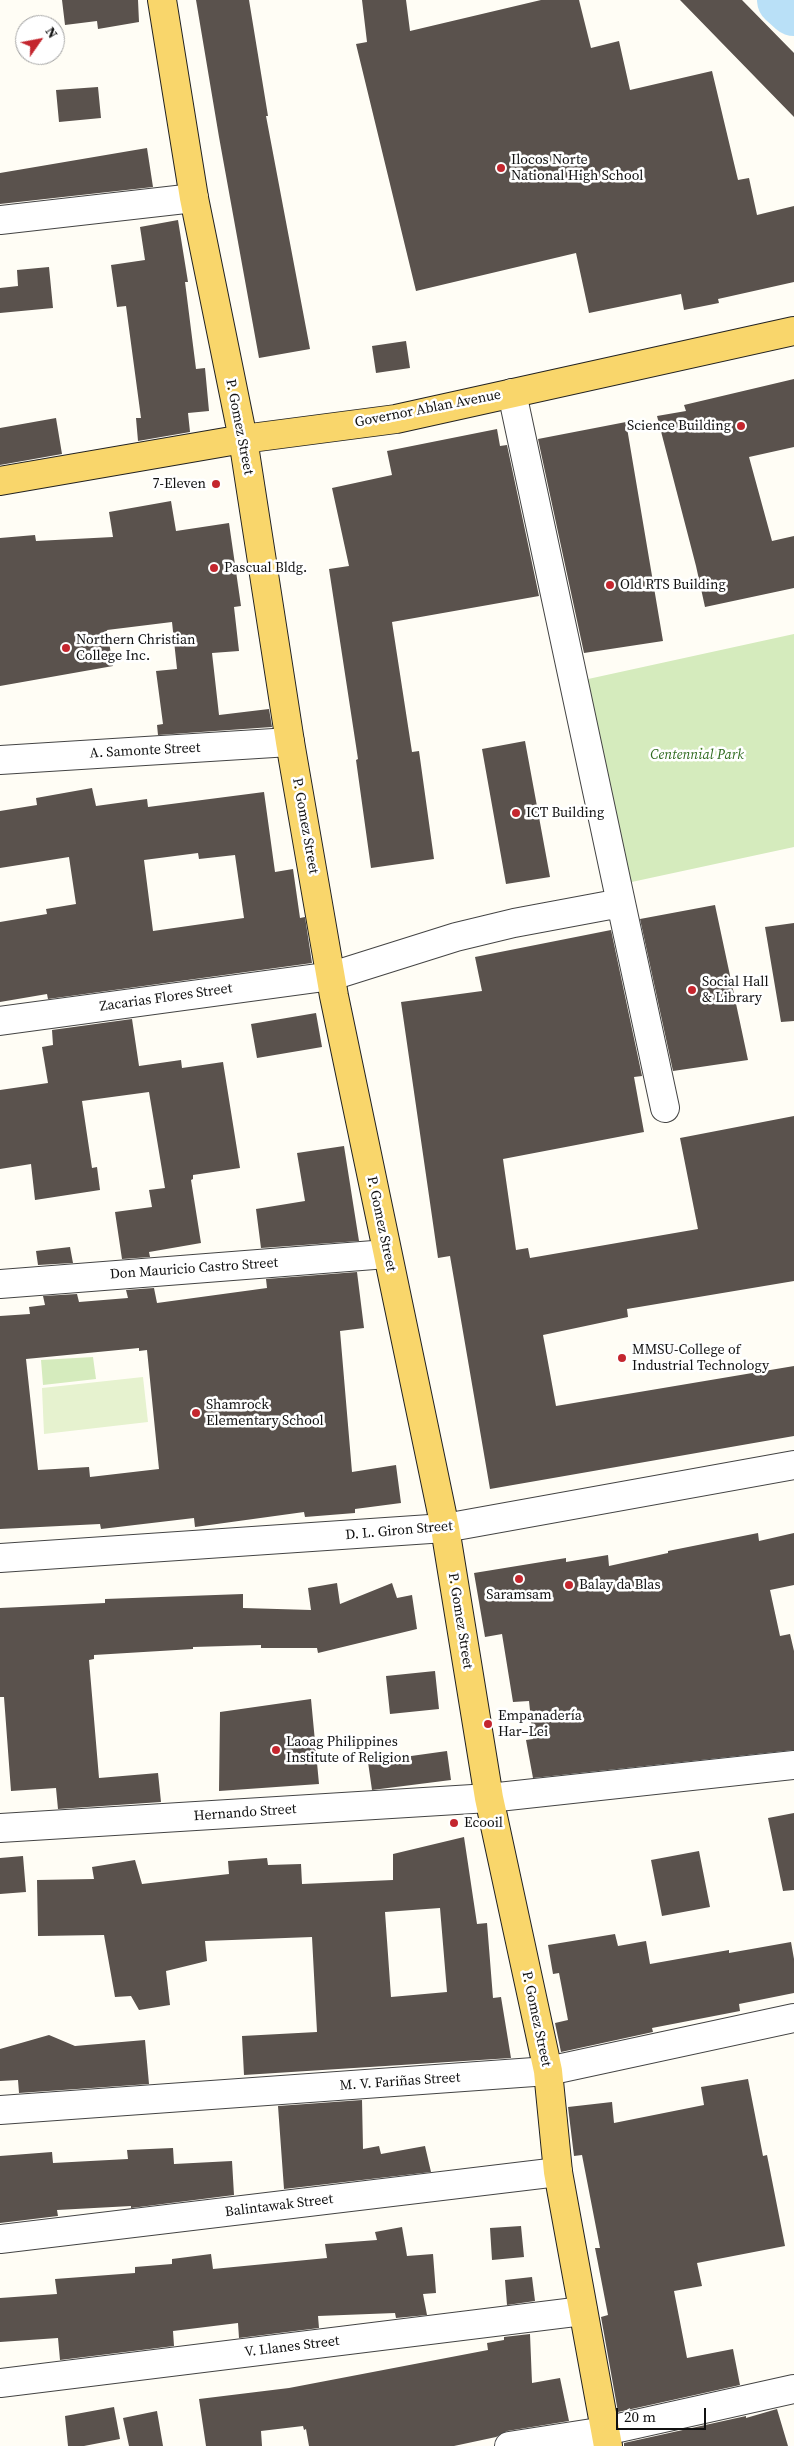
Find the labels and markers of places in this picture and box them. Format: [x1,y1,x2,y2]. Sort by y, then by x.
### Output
place label: Ilocos Norte National High School [511,152,643,184]
marker: Ilocos Norte National High School [495,162,507,174]
place label: Science Building [627,418,731,434]
marker: Science Building [735,420,747,432]
place label: 7-Eleven [153,476,206,492]
marker: 7-Eleven [210,478,222,490]
place label: Pascual Bldg. [224,560,307,576]
marker: Pascual Bldg. [208,562,220,574]
place label: Old RTS Building [620,577,726,593]
marker: Old RTS Building [604,579,616,591]
place label: Northern Christian College Inc. [76,632,195,664]
marker: Northern Christian College Inc. [60,642,72,654]
place label: ICT Building [526,805,604,821]
marker: ICT Building [510,807,522,819]
place label: Social Hall & Library [702,974,769,1006]
marker: Social Hall & Library [686,984,698,996]
place label: MMSU-College of Industrial Technology [632,1342,769,1374]
marker: MMSU-College of Industrial Technology [616,1352,628,1364]
place label: Shamrock Elementary School [206,1397,324,1430]
marker: Shamrock Elementary School [190,1407,202,1419]
marker: Saramsam [513,1573,525,1585]
place label: Balay da Blas [579,1577,660,1593]
marker: Balay da Blas [563,1579,575,1591]
place label: Saramsam [486,1587,552,1603]
place label: Empanadería Har–Lei [498,1708,582,1740]
marker: Empanadería Har–Lei [482,1718,494,1730]
place label: Laoag Philippines Institute of Religion [286,1734,410,1766]
marker: Laoag Philippines Institute of Religion [270,1744,282,1756]
place label: Ecooil [464,1815,503,1831]
marker: Ecooil [448,1817,460,1829]

